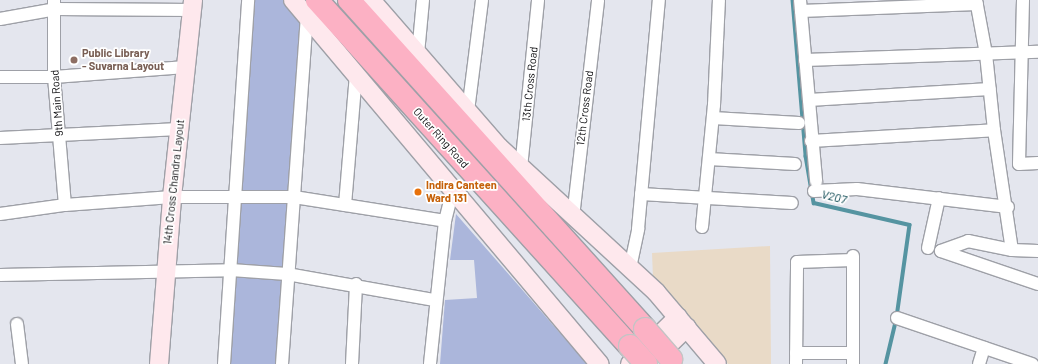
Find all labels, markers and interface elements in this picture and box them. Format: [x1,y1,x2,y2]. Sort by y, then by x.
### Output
street label: 13th Cross Road [520,46,540,122]
place label: Public Library - Suvarna Layout [82,47,164,73]
marker: Public Library - Suvarna Layout [69,55,79,65]
street label: 9th Main Road [48,69,66,137]
street label: 12th Cross Road [574,70,596,146]
street label: Outer Ring Road [410,105,472,171]
street label: 14th Cross Chandra Layout [161,119,187,245]
place label: Indira Canteen Ward 131 [426,179,497,205]
marker: Indira Canteen Ward 131 [413,187,423,197]
water label: V207 [820,187,848,207]

